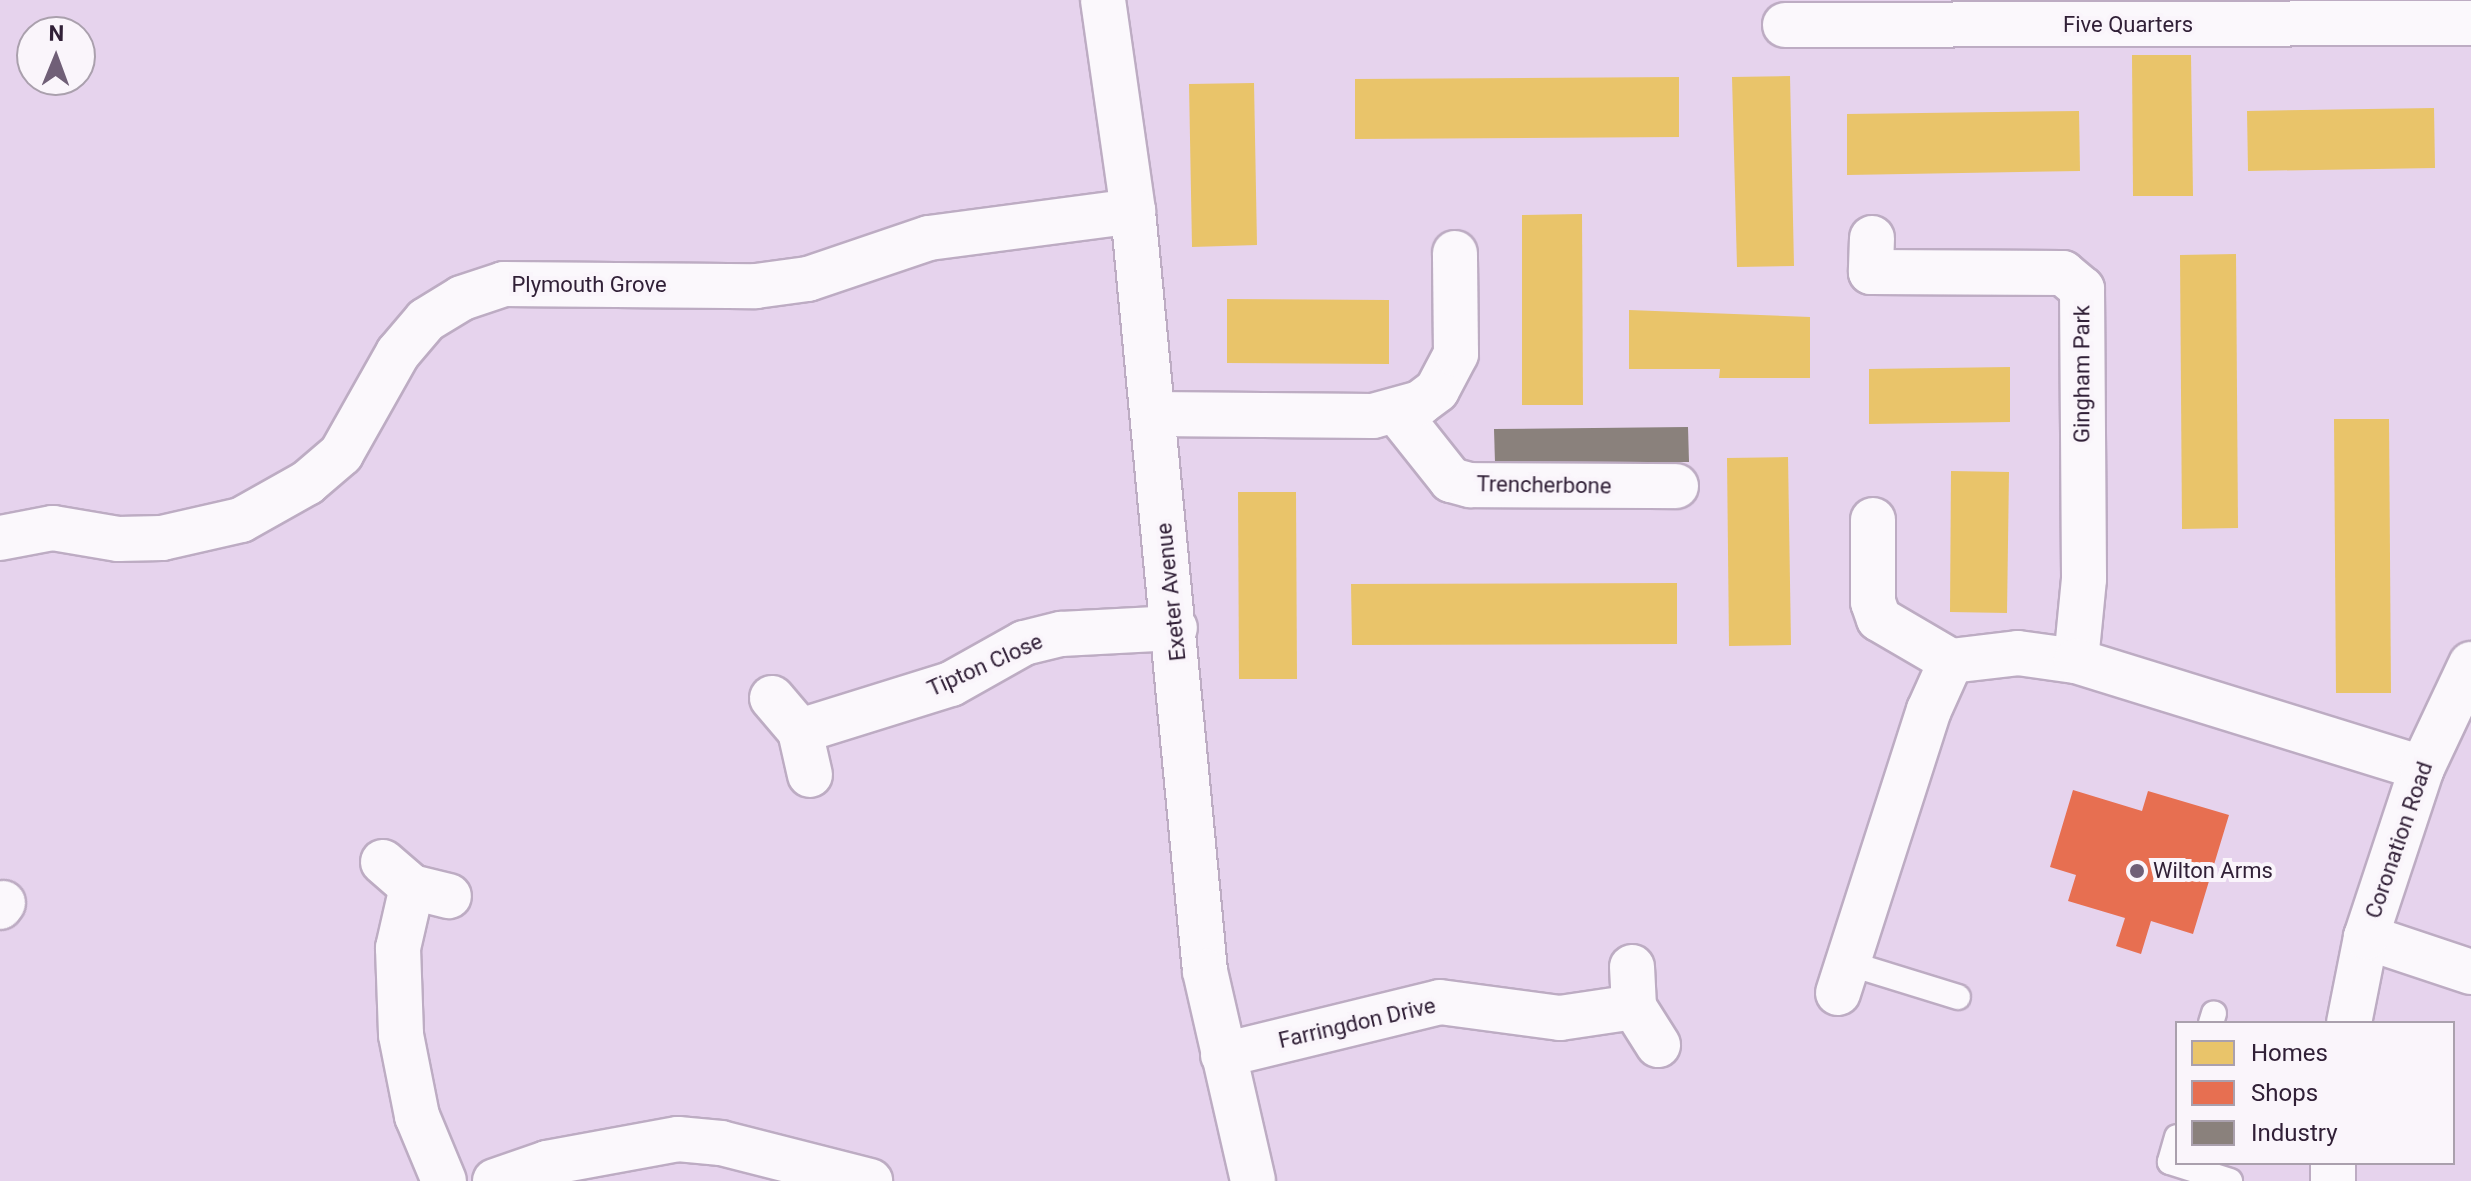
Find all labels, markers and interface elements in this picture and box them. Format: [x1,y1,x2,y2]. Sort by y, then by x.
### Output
street label: Five Quarters [2063,12,2193,38]
north arrow [16,16,96,96]
text: N [48,21,64,46]
street label: Plymouth Grove [511,272,667,298]
street label: Gingham Park [2069,305,2095,443]
street label: Trencherbone [1476,471,1612,499]
street label: Exeter Avenue [1151,522,1191,662]
street label: Tipton Close [923,628,1047,702]
street label: Coronation Road [2360,758,2438,922]
place label: Wilton Arms [2153,858,2273,884]
marker: Wilton Arms [2128,862,2146,880]
street label: Farringdon Drive [1276,992,1438,1054]
legend [2175,1021,2455,1165]
text: Homes [2251,1039,2328,1067]
text: Shops [2251,1079,2318,1107]
text: Industry [2251,1119,2337,1147]

